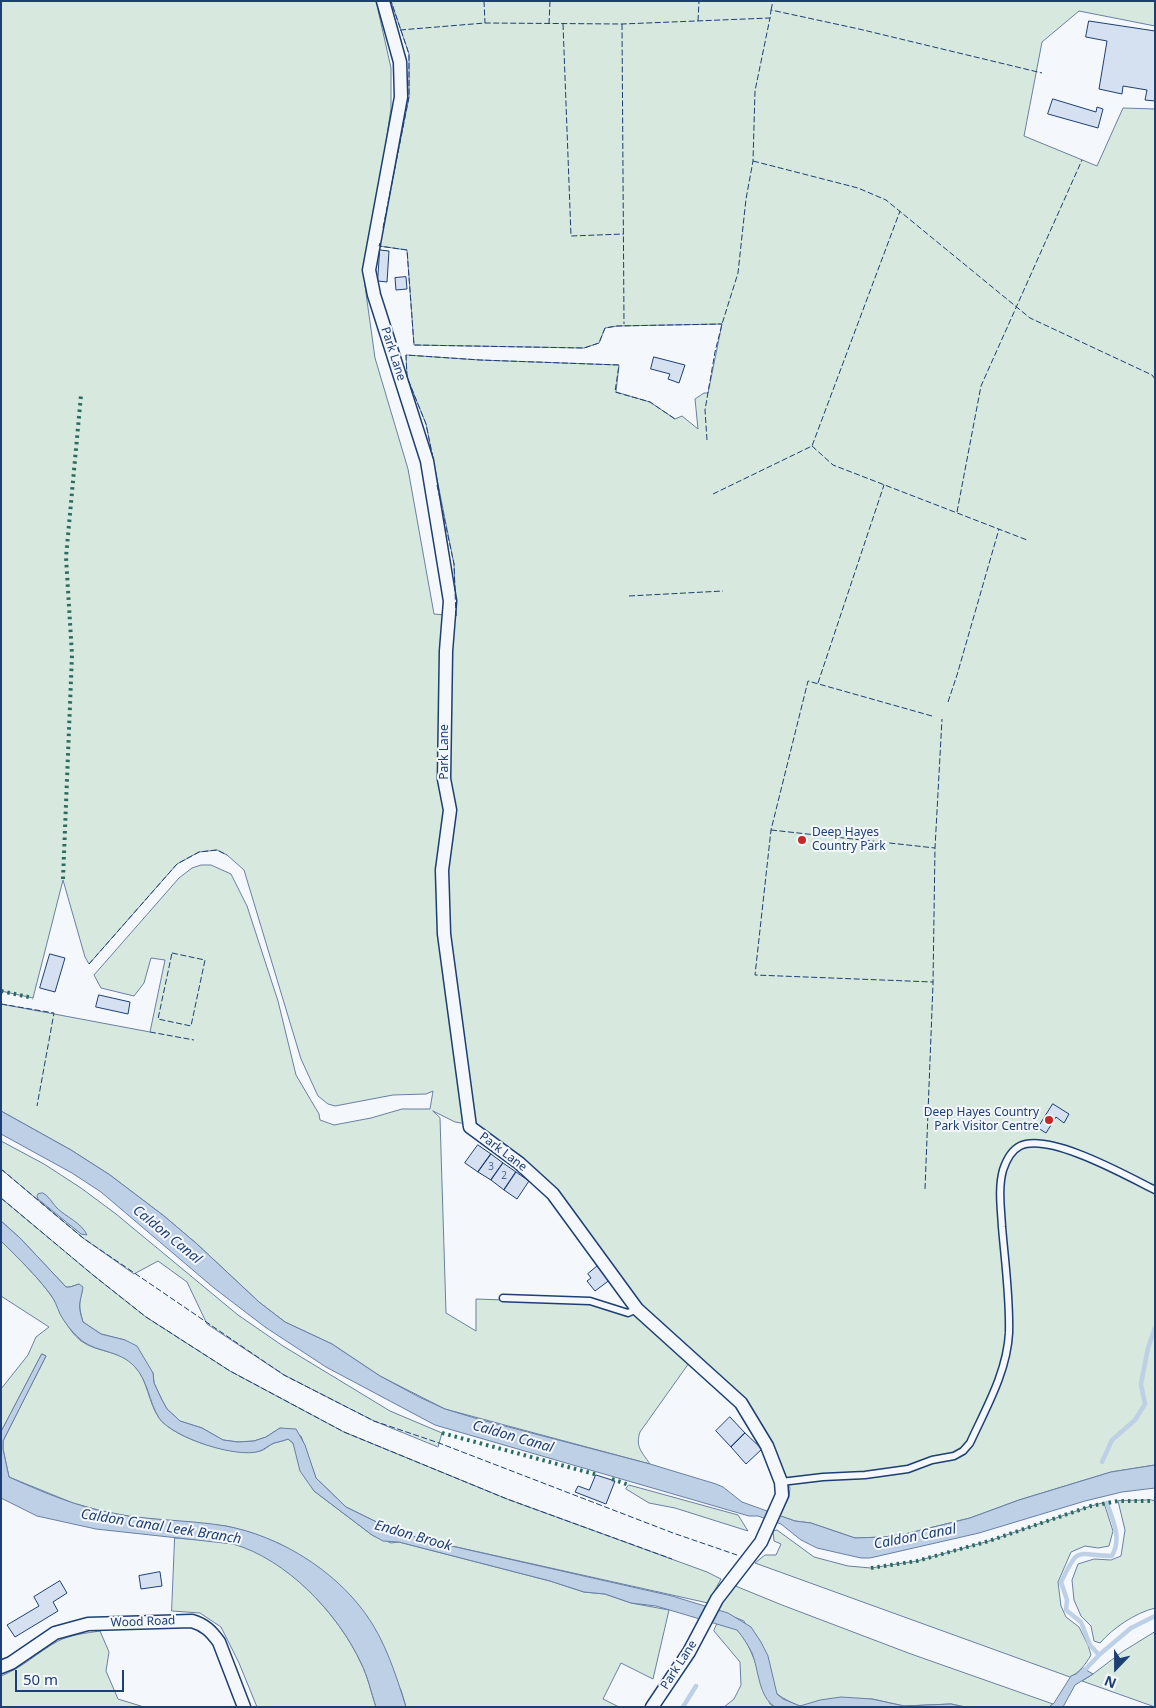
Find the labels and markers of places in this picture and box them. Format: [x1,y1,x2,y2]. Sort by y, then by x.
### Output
place label: Deep Hayes Country Park [812,826,886,854]
marker: Deep Hayes Country Park [796,834,808,846]
place label: Deep Hayes Country Park Visitor Centre [924,1106,1039,1134]
marker: Deep Hayes Country Park Visitor Centre [1043,1114,1055,1126]

